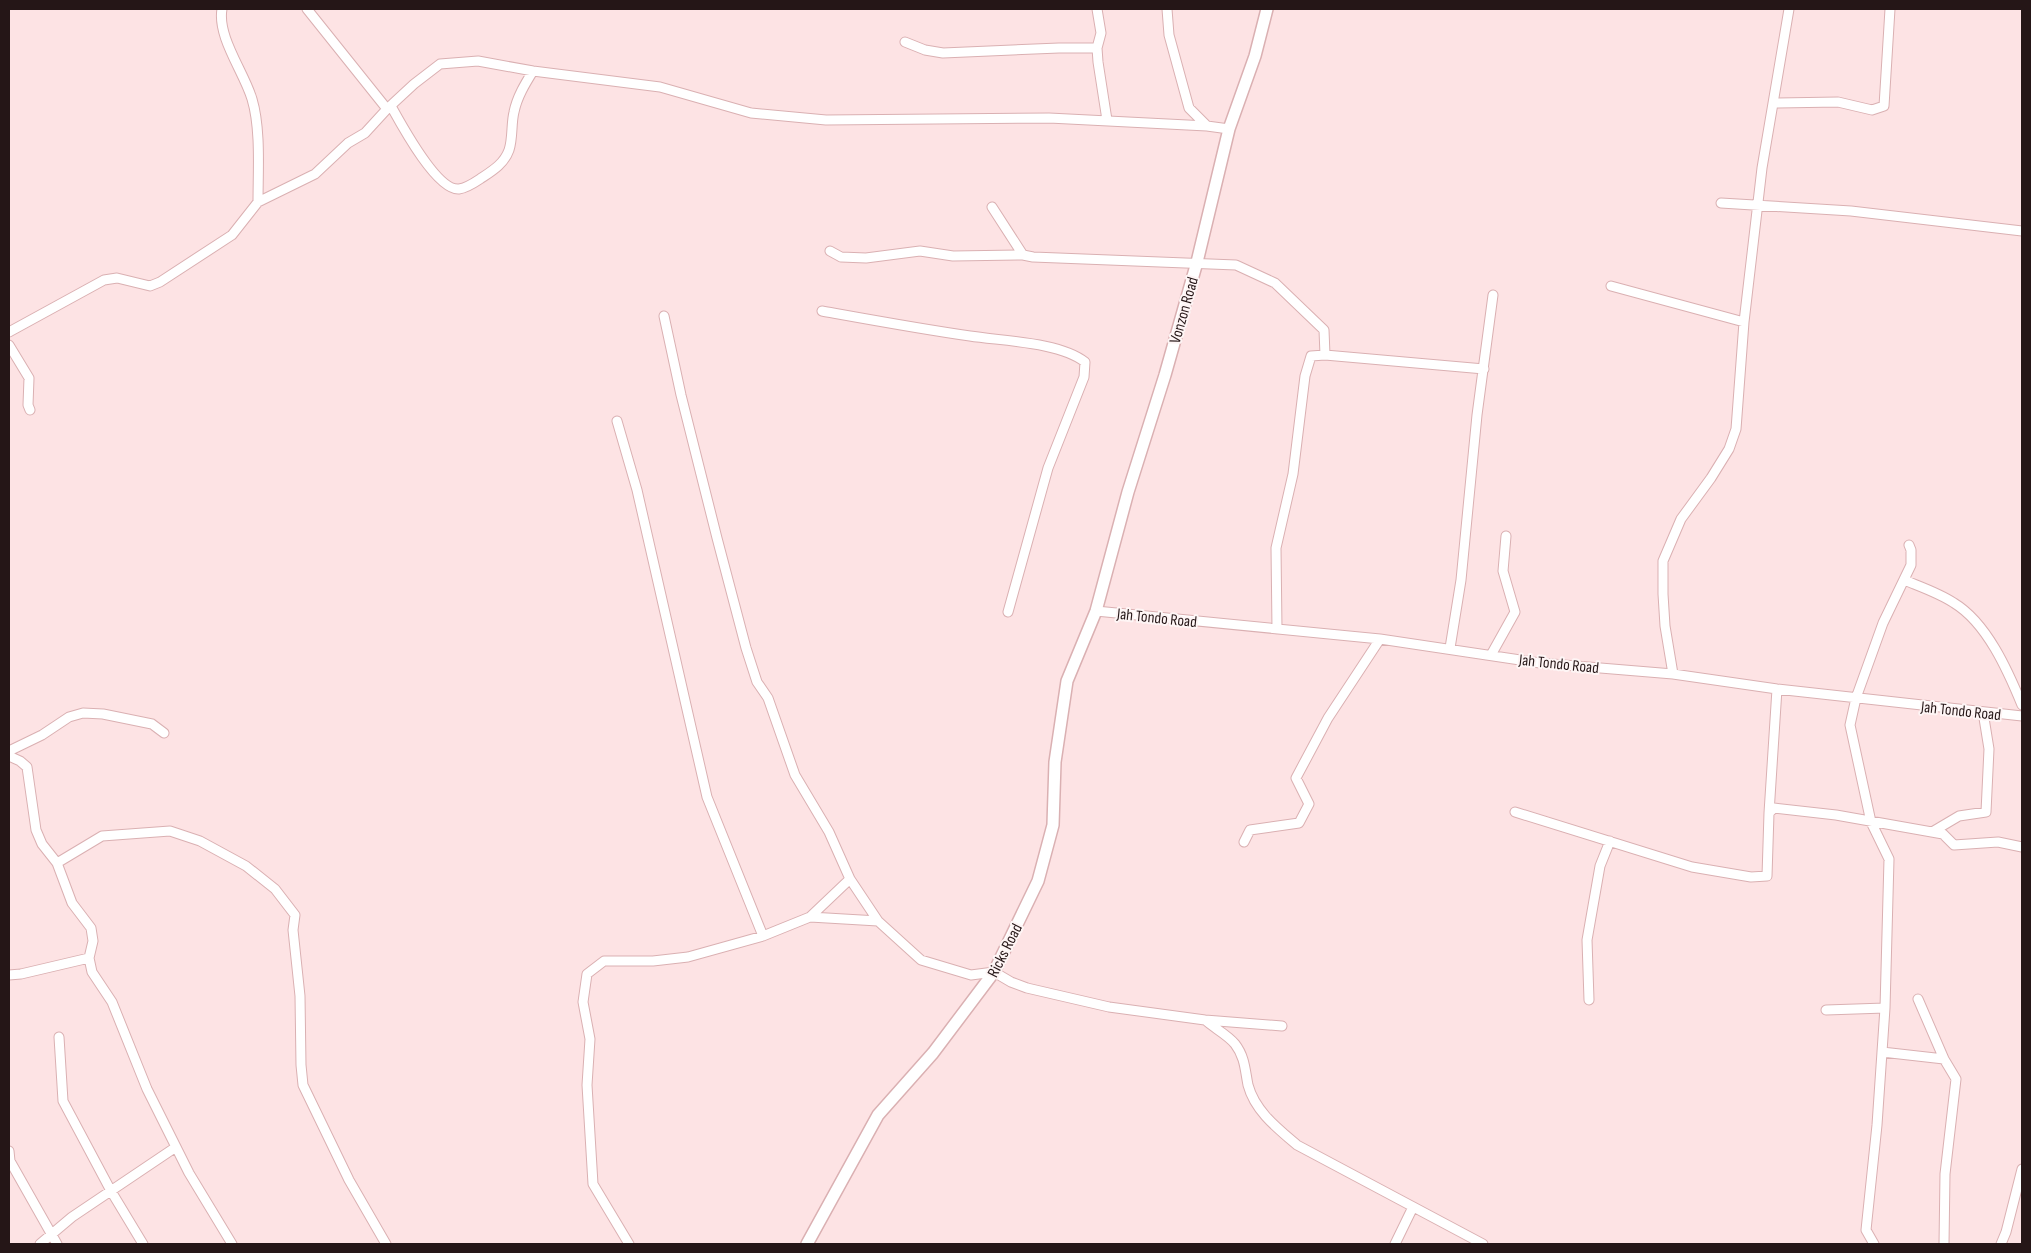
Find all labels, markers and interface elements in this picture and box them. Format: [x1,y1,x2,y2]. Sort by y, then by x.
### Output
street label: Vonzon Road [1166,275,1203,346]
street label: Jah Tondo Road [1115,605,1198,632]
street label: Jah Tondo Road [1517,651,1600,678]
street label: Jah Tondo Road [1919,698,2002,725]
street label: Ricks Road [984,921,1027,981]

